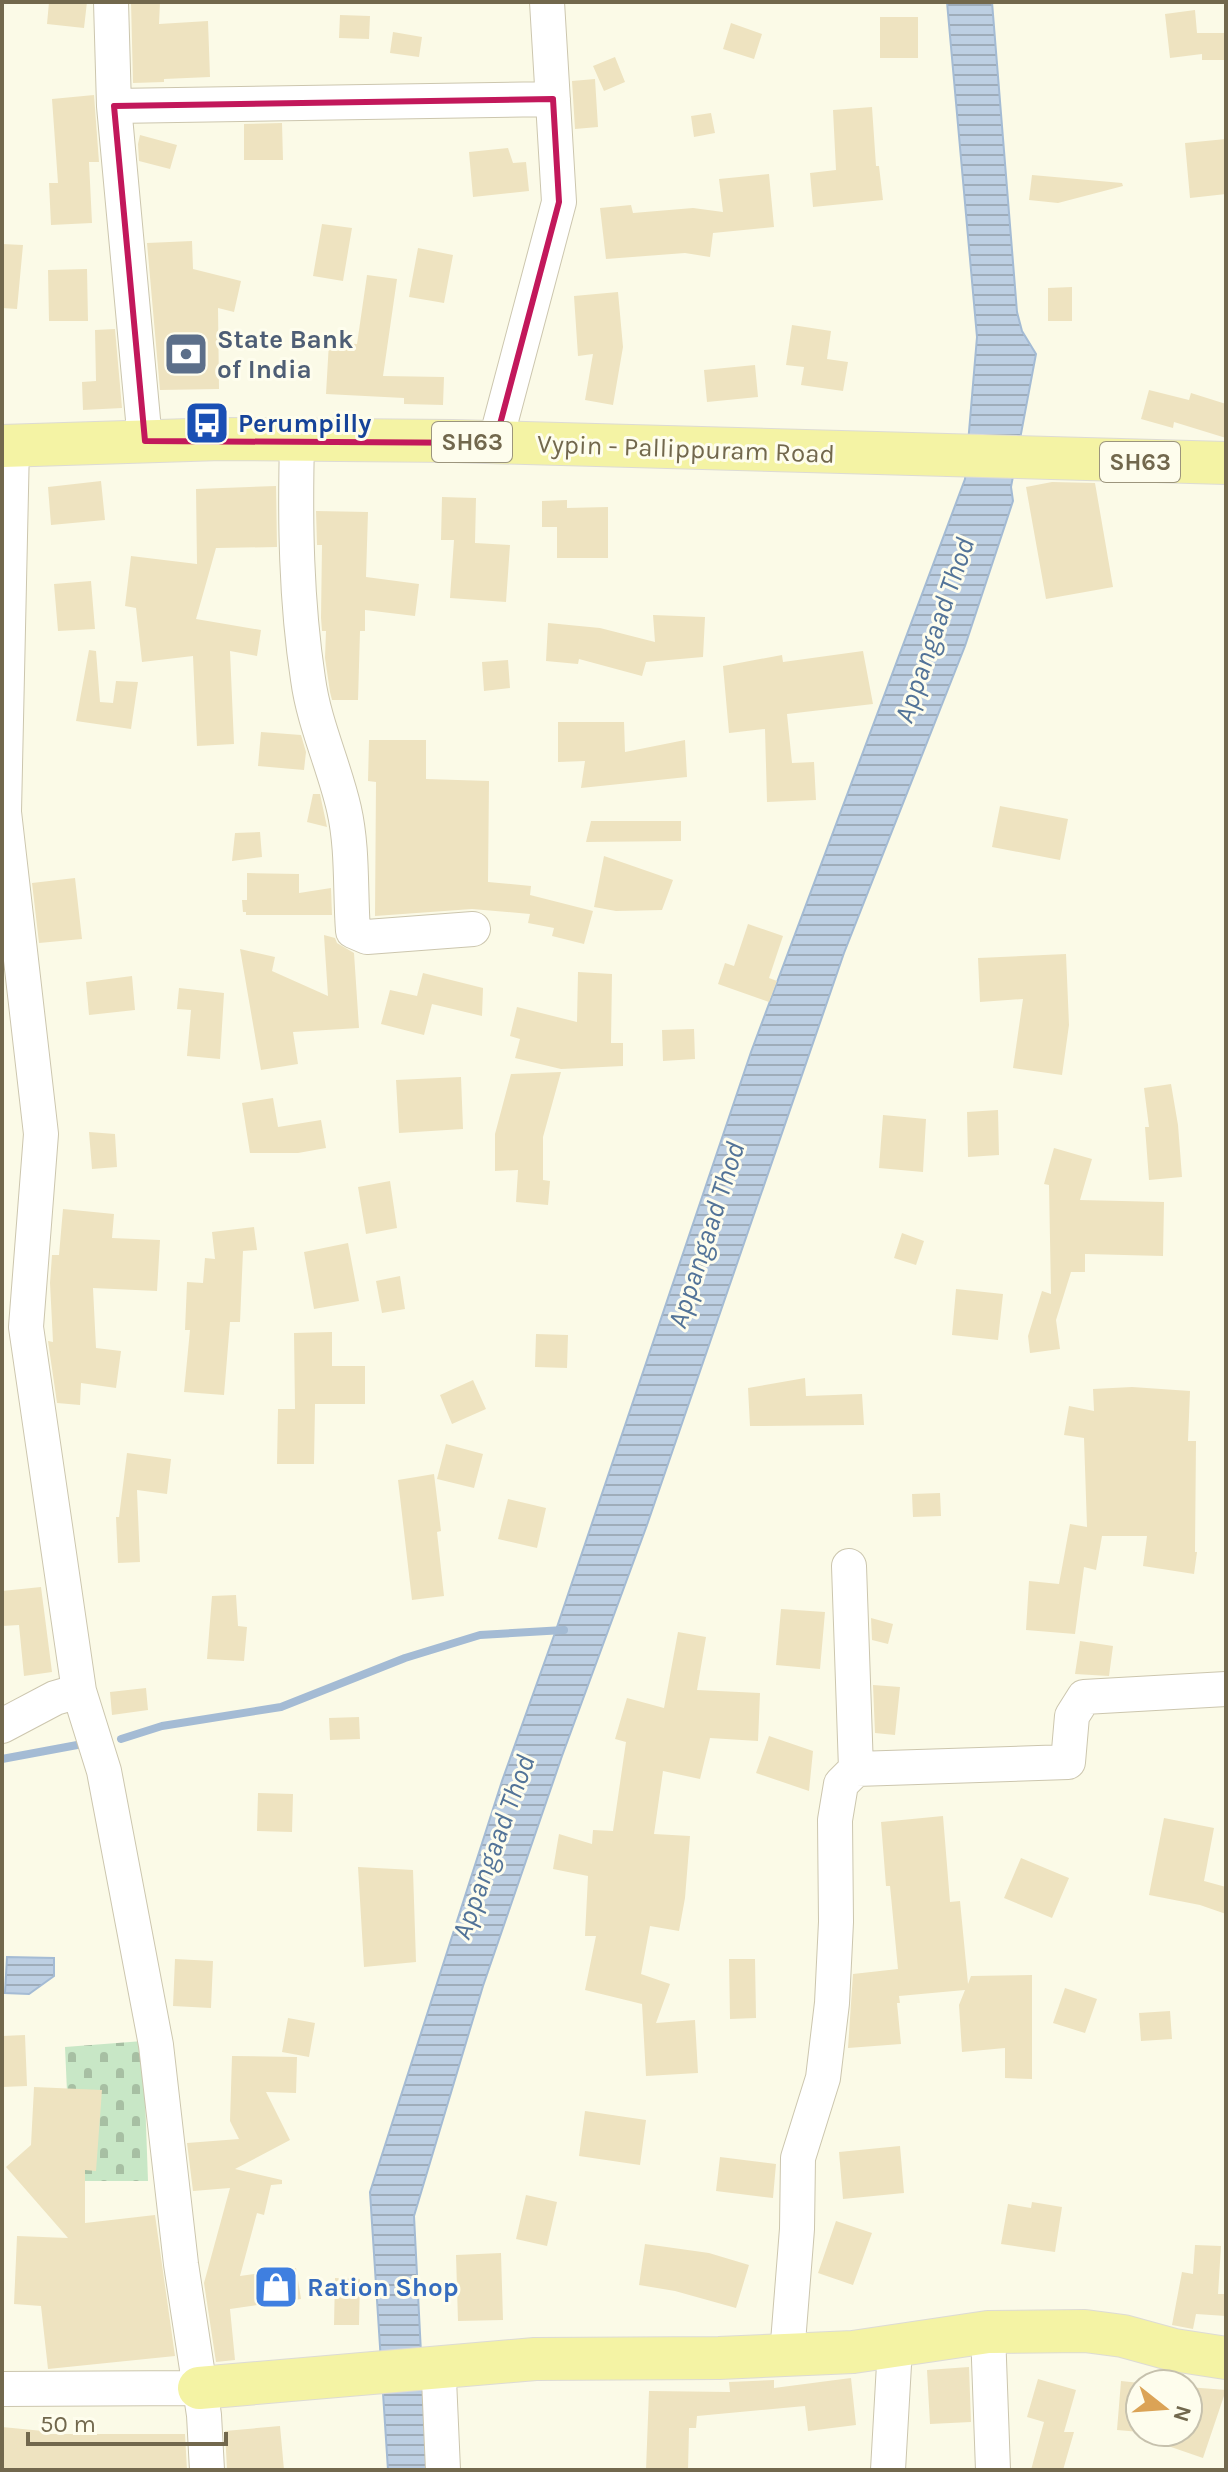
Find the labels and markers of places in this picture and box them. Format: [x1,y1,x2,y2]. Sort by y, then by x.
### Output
place label: State Bank of India [217,324,353,385]
bank icon: State Bank of India [162,330,210,378]
bus stop icon: Perumpilly [183,399,231,447]
place label: Perumpilly [238,408,371,439]
shop icon: Ration Shop [252,2263,300,2311]
place label: Ration Shop [307,2272,459,2303]

